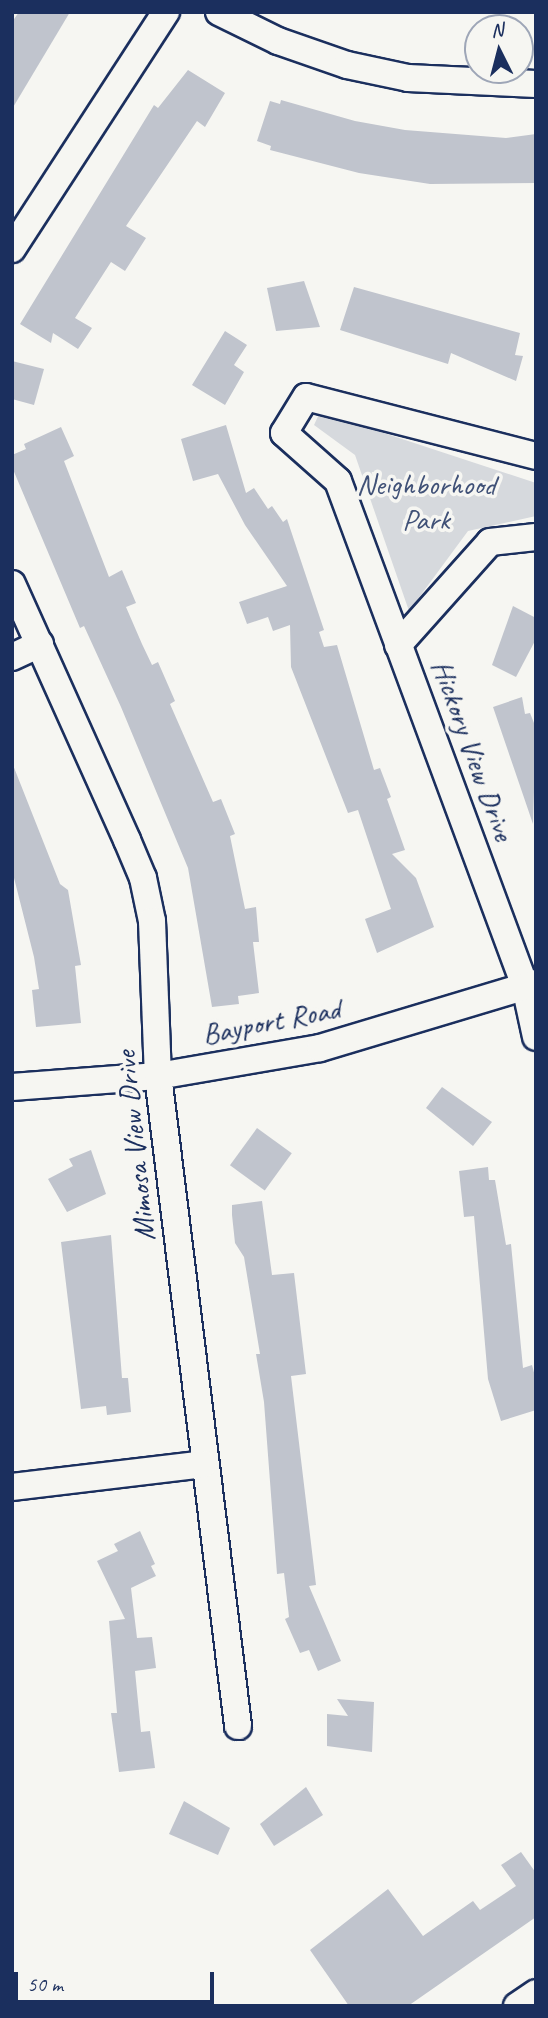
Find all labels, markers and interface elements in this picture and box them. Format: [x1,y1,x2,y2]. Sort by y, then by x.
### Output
north arrow [464,14,534,84]
text: N [490,18,504,43]
park label: Neighborhood Park [357,466,495,536]
street label: Hickory View Drive [424,655,522,845]
street label: Bayport Road [200,990,342,1052]
street label: Mimosa View Drive [107,1049,163,1243]
scale bar [18,1958,217,2002]
text: 50 m [27,1971,63,1997]

